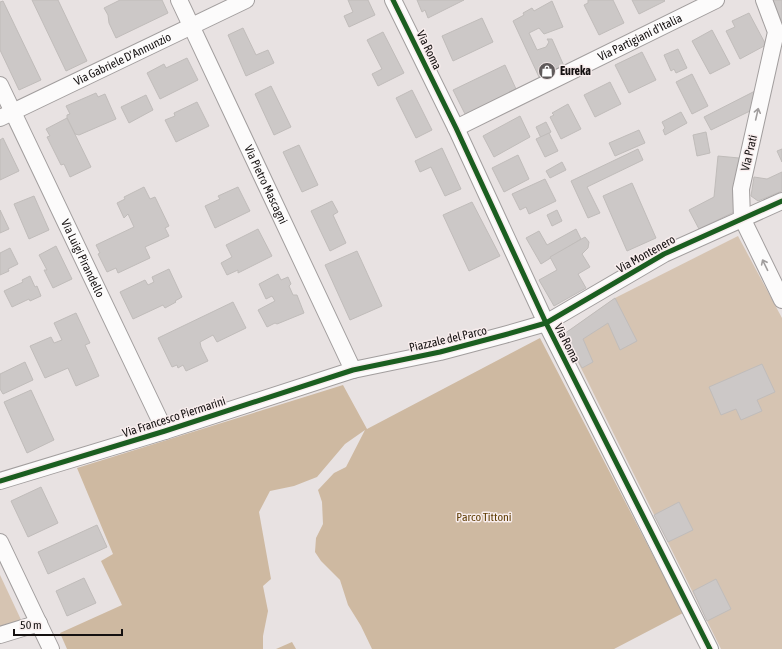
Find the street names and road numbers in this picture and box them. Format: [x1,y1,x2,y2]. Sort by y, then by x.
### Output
street label: Via Partigiani d'Italia [596,11,684,64]
street label: Via Roma [414,28,444,72]
street label: Via Gabriele D'Annunzio [72,30,174,88]
street label: Via Prati [738,133,760,173]
street label: Via Pietro Mascagni [241,143,290,226]
street label: Via Luigi Pirandello [58,217,107,300]
street label: Via Montenero [614,232,678,276]
street label: Via Roma [551,321,583,365]
street label: Piazzale del Parco [408,323,488,355]
street label: Via Francesco Piermarini [121,394,227,440]

